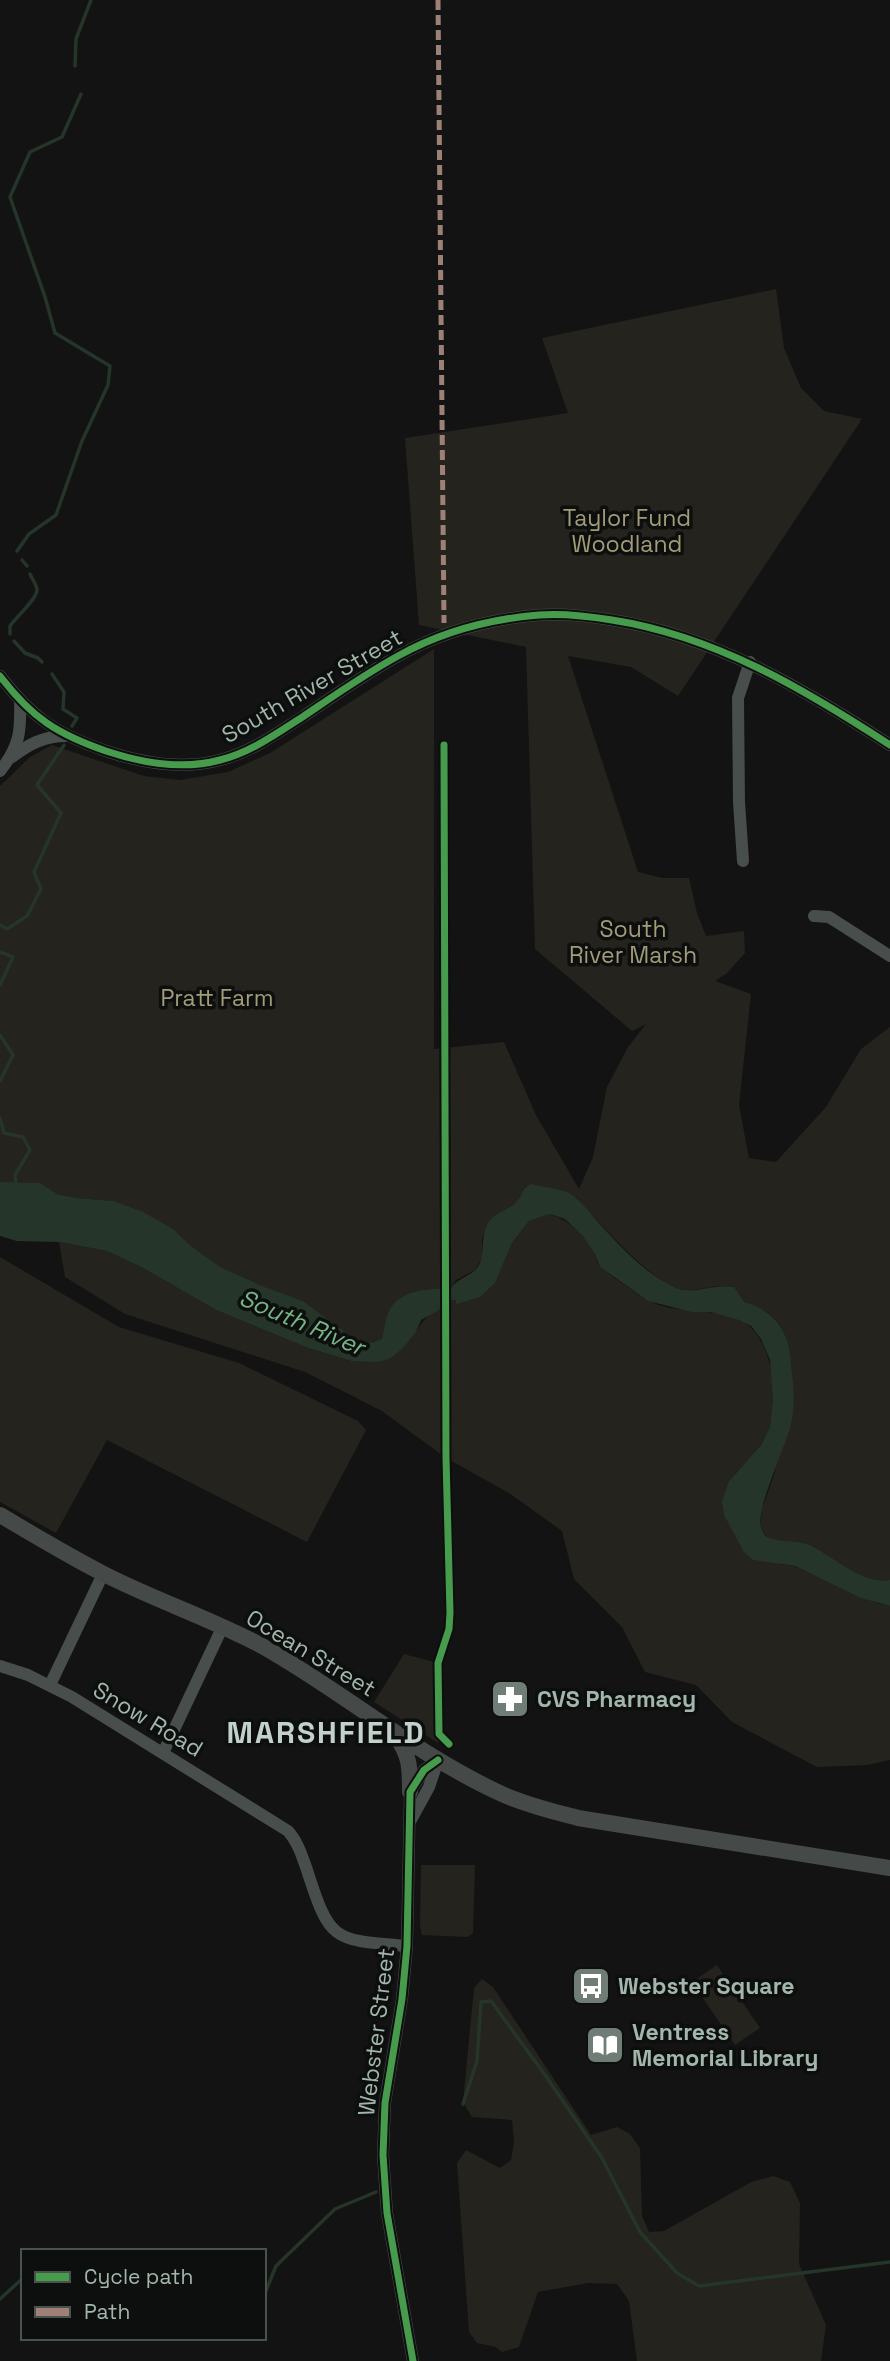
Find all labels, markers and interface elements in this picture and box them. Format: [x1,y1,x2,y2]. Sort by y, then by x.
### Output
park label: Taylor Fund Woodland [563,503,691,559]
street label: South River Street [216,622,408,750]
park label: South River Marsh [569,914,697,970]
park label: Pratt Farm [160,983,274,1013]
water label: South River [235,1282,372,1363]
street label: Ocean Street [241,1602,381,1704]
street label: Snow Road [88,1674,208,1764]
pharmacy icon: CVS Pharmacy [489,1678,531,1720]
place label: CVS Pharmacy [537,1684,696,1714]
district label: MARSHFIELD [226,1713,426,1752]
street label: Webster Street [351,1946,401,2118]
bus stop icon: Webster Square [570,1965,612,2007]
place label: Webster Square [618,1971,795,2001]
place label: Ventress Memorial Library [632,2017,818,2073]
library icon: Ventress Memorial Library [584,2024,626,2066]
legend [21,2249,266,2340]
text: Cycle path [84,2263,193,2290]
text: Path [84,2298,130,2325]

